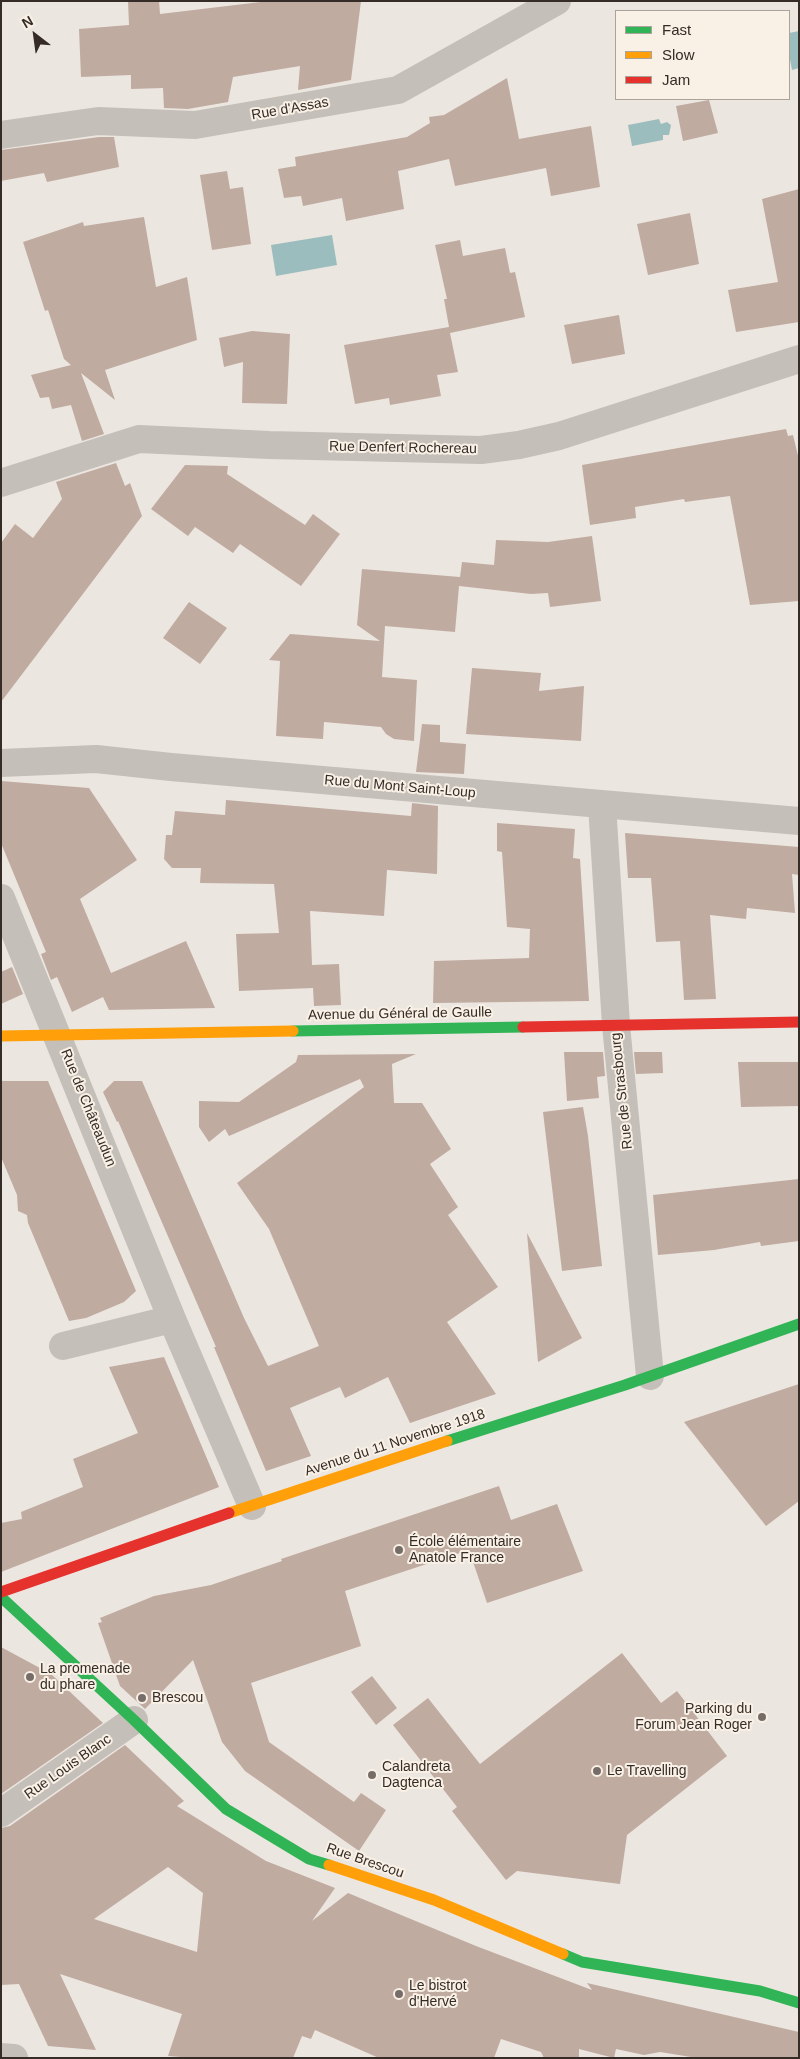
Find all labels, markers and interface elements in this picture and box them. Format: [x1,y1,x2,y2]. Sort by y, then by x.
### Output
north arrow [10,10,60,60]
legend [615,10,790,100]
text: N [19,13,36,31]
text: Fast [662,21,691,38]
text: Slow [662,46,695,63]
text: Jam [662,71,690,88]
street label: Rue d'Assas [250,94,330,124]
street label: Rue Denfert Rochereau [329,438,477,458]
street label: Rue du Mont Saint-Loup [324,772,476,802]
street label: Avenue du Général de Gaulle [308,1004,492,1024]
street label: Rue de Strasbourg [608,1032,636,1150]
street label: Rue de Châteaudun [57,1047,119,1169]
street label: Avenue du 11 Novembre 1918 [303,1406,487,1480]
place label: École élémentaire Anatole France [409,1534,521,1566]
marker: École élémentaire Anatole France [393,1544,405,1556]
place label: La promenade du phare [40,1661,130,1694]
marker: La promenade du phare [24,1671,36,1683]
place label: Brescou [152,1690,203,1706]
marker: Brescou [136,1692,148,1704]
place label: Parking du Forum Jean Roger [635,1701,752,1734]
marker: Parking du Forum Jean Roger [756,1711,768,1723]
street label: Rue Louis Blanc [21,1731,115,1803]
place label: Calandreta Dagtenca [382,1759,450,1791]
place label: Le Travelling [607,1763,687,1779]
marker: Le Travelling [591,1765,603,1777]
marker: Calandreta Dagtenca [366,1769,378,1781]
street label: Rue Brescou [324,1840,406,1882]
place label: Le bistrot d'Hervé [409,1978,467,2010]
marker: Le bistrot d'Hervé [393,1988,405,2000]

